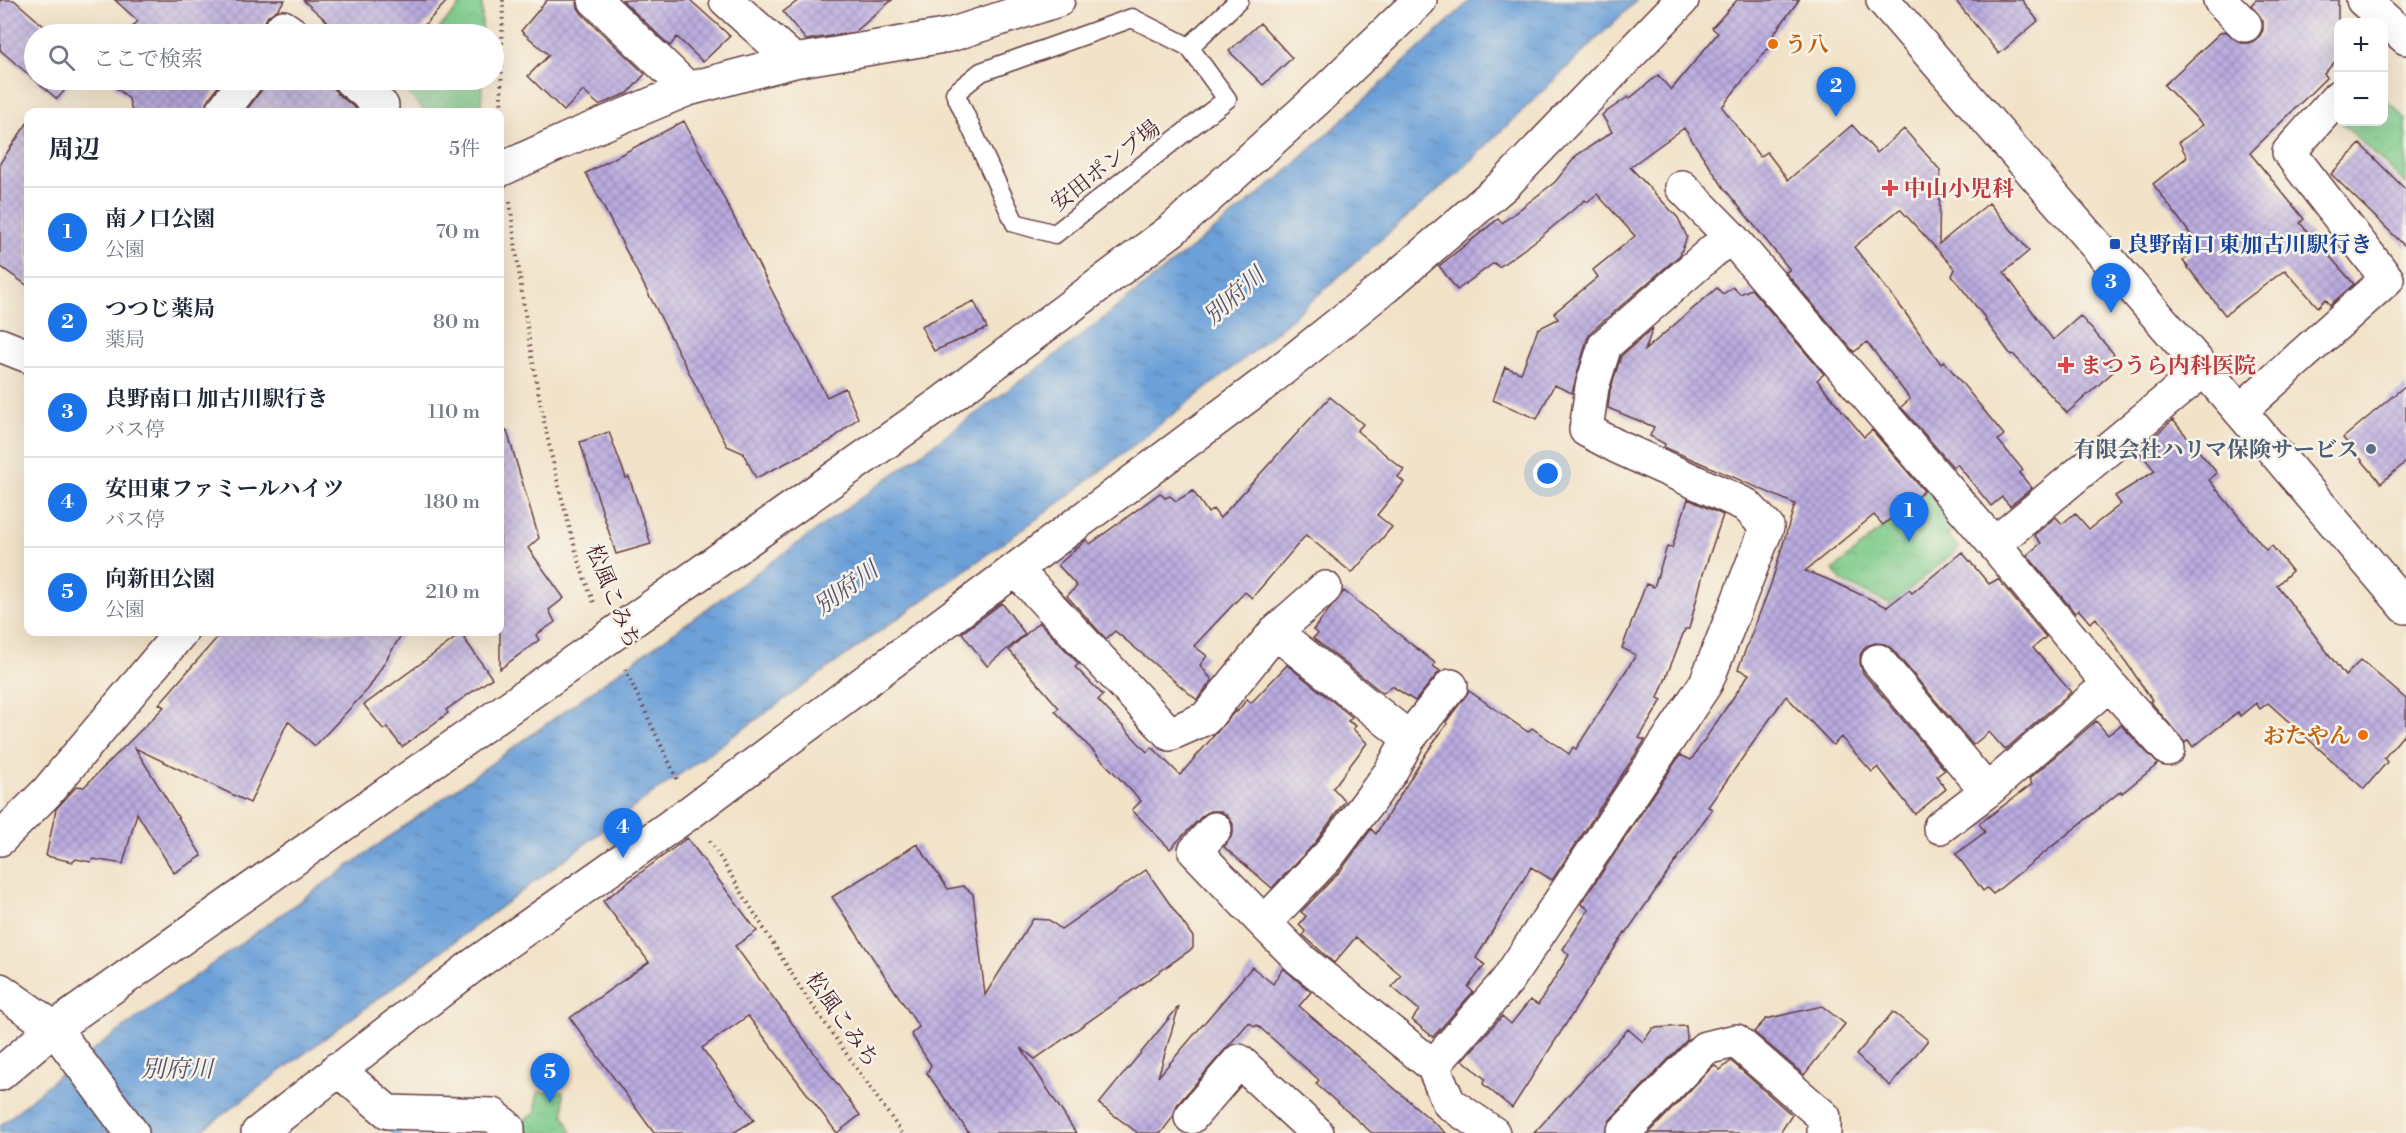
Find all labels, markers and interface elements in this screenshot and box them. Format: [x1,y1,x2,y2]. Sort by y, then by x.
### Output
map controls [2334,18,2388,126]
button: + [2334,18,2388,72]
search box [24,24,504,90]
place label: う八 [1785,32,1829,59]
marker: う八 [1766,37,1780,51]
icon: search [45,41,78,74]
text: ここで検索 [93,46,203,73]
pin: 2 [1816,68,1856,117]
button: − [2334,72,2388,126]
street label: 安田ポンプ場 [1046,115,1166,217]
text: 周辺 [48,134,100,166]
text: 5件 [449,137,480,162]
place label: 中山小児科 [1904,176,2014,203]
marker: 中山小児科 [1881,179,1899,197]
text: 南ノ口公園 [105,206,215,233]
text: 1 [63,220,72,245]
text: 70 m [436,220,480,245]
place label: 良野南口 東加古川駅行き [2127,232,2373,259]
marker: 良野南口 東加古川駅行き [2108,237,2122,251]
text: 公園 [105,238,145,263]
water label: 別府川 [1198,259,1274,332]
pin: 3 [2092,264,2130,313]
text: つつじ薬局 [105,296,215,323]
text: 2 [61,310,74,335]
text: 80 m [433,310,480,335]
text: 薬局 [105,328,145,353]
place label: まつうら内科医院 [2080,353,2256,380]
marker: まつうら内科医院 [2057,356,2075,374]
text: 良野南口 加古川駅行き [105,386,329,413]
text: 3 [61,400,74,425]
text: 110 m [428,400,480,425]
text: バス停 [105,418,165,443]
place label: 有限会社ハリマ保険サービス [2073,437,2359,464]
marker: 有限会社ハリマ保険サービス [2364,442,2378,456]
your location [1533,459,1562,488]
text: 安田東ファミールハイツ [105,476,345,503]
text: 4 [61,490,74,515]
text: 180 m [425,490,480,515]
pin: 1 [1890,492,1928,542]
text: バス停 [105,508,165,533]
street label: 松風こみち [579,541,646,653]
water label: 別府川 [809,554,887,622]
text: 向新田公園 [105,566,215,593]
text: 5 [61,580,74,605]
text: 210 m [425,580,480,605]
text: 公園 [105,598,145,623]
place label: おたやん [2263,723,2351,750]
marker: おたやん [2356,728,2370,742]
pin: 4 [604,808,642,858]
street label: 松風こみち [799,967,884,1073]
pin: 5 [530,1054,570,1103]
water label: 別府川 [141,1055,216,1085]

